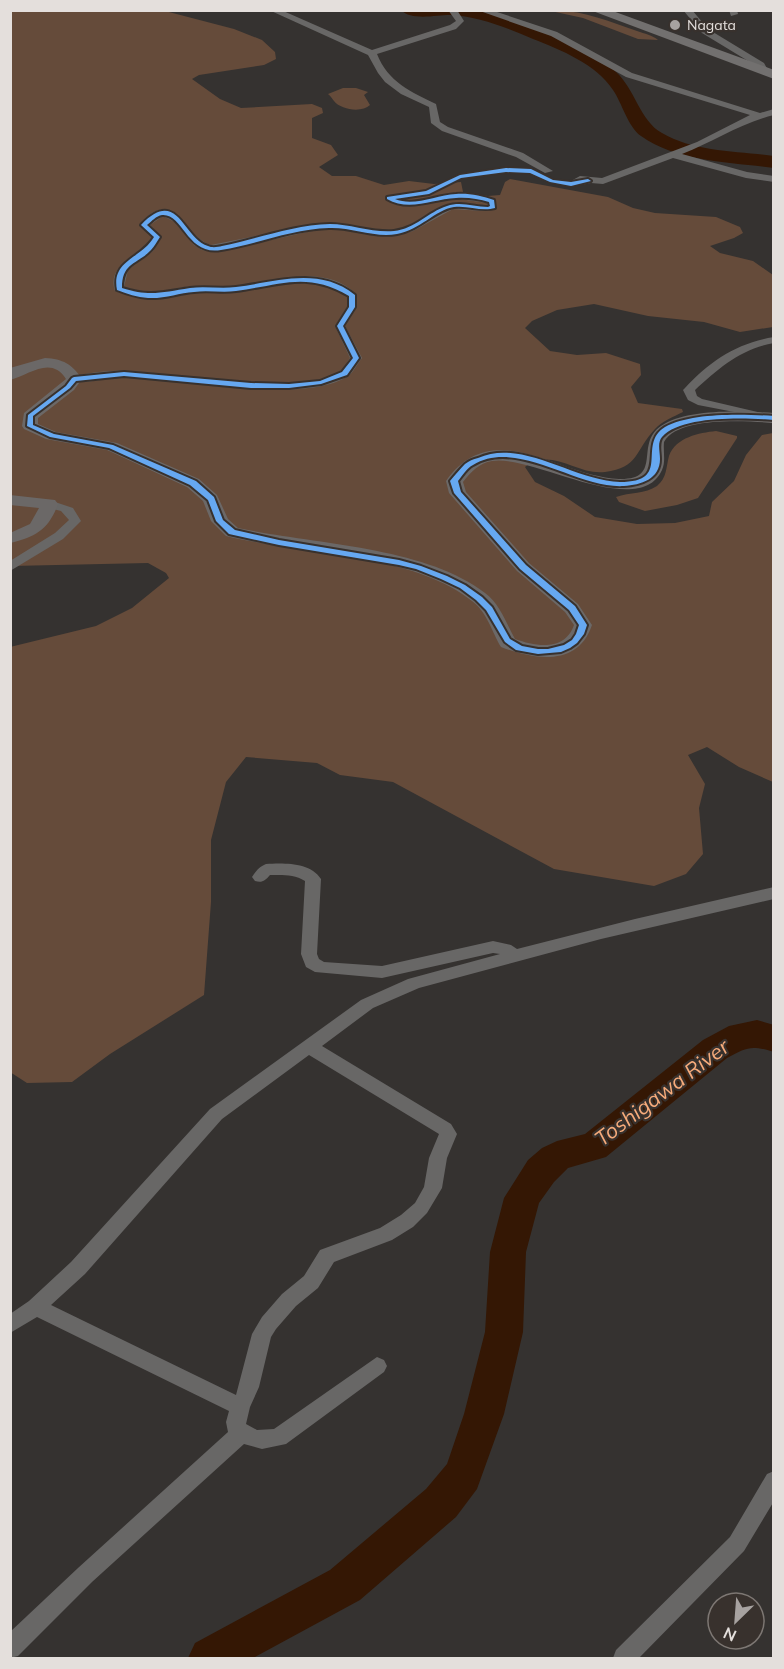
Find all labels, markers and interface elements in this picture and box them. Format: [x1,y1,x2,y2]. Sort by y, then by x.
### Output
place label: Nagata [687,16,736,34]
marker: Nagata [668,18,682,32]
water label: Toshigawa River [589,1032,735,1151]
north arrow [706,1591,766,1651]
text: N [720,1623,739,1646]

